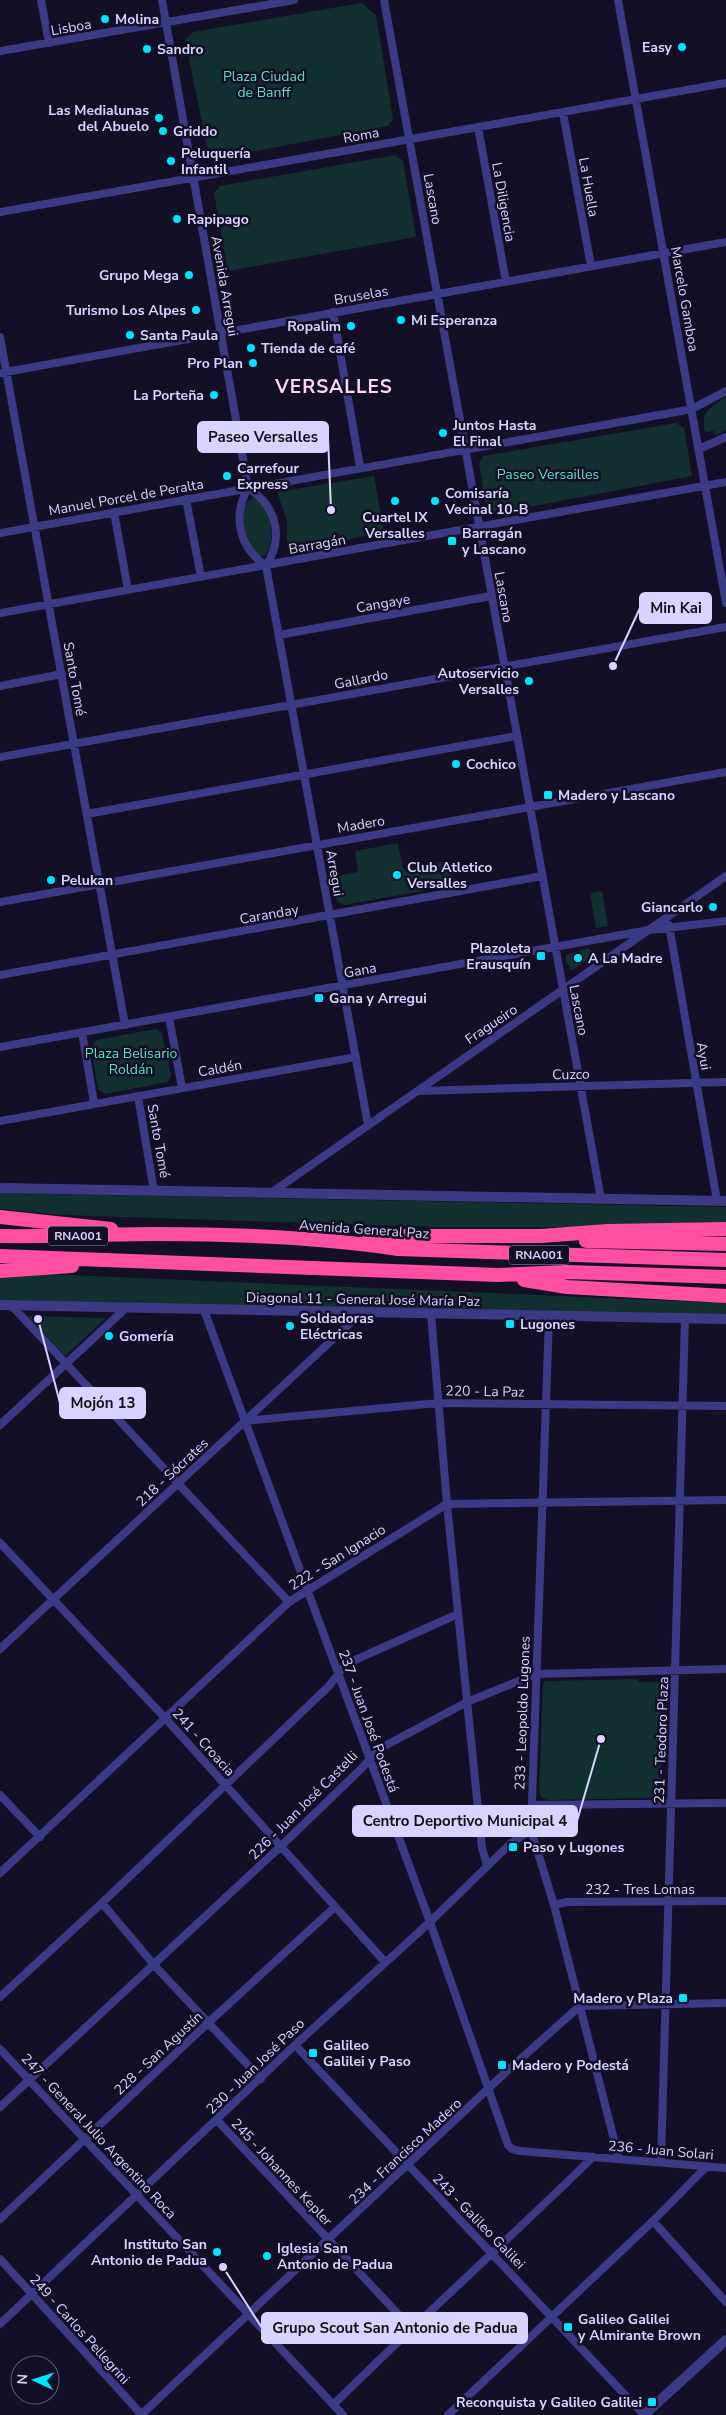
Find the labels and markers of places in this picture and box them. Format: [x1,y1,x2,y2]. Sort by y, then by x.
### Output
place label: Molina [115,10,159,29]
marker: Molina [99,13,111,25]
place label: Easy [642,38,673,57]
place label: Sandro [157,40,204,59]
marker: Easy [676,41,688,53]
marker: Sandro [141,43,153,55]
place label: Las Medialunas del Abuelo [48,101,149,136]
marker: Las Medialunas del Abuelo [153,112,165,124]
place label: Griddo [173,122,217,141]
marker: Griddo [157,125,169,137]
place label: Peluquería Infantil [181,144,251,179]
marker: Peluquería Infantil [165,155,177,167]
place label: Rapipago [187,210,249,229]
marker: Rapipago [171,213,183,225]
place label: Grupo Mega [99,266,179,285]
marker: Grupo Mega [183,269,195,281]
place label: Turismo Los Alpes [66,301,186,320]
marker: Turismo Los Alpes [190,304,202,316]
place label: Mi Esperanza [411,311,497,330]
marker: Mi Esperanza [395,314,407,326]
place label: Ropalim [287,317,341,336]
marker: Ropalim [345,320,357,332]
place label: Santa Paula [140,326,218,345]
marker: Santa Paula [124,329,136,341]
place label: Tienda de café [261,339,356,358]
marker: Tienda de café [245,342,257,354]
place label: Pro Plan [187,354,243,373]
marker: Pro Plan [247,357,259,369]
place label: La Porteña [133,386,204,405]
marker: La Porteña [208,389,220,401]
place label: Juntos Hasta El Final [452,416,537,451]
callout: Paseo Versalles [198,422,328,452]
marker: Juntos Hasta El Final [437,427,449,439]
place label: Carrefour Express [237,459,299,494]
marker: Carrefour Express [221,470,233,482]
place label: Comisaría Vecinal 10-B [444,484,528,519]
marker: Cuartel IX Versalles [389,495,401,507]
marker: Comisaría Vecinal 10-B [429,495,441,507]
place label: Cuartel IX Versalles [362,508,428,543]
place label: Barragán y Lascano [461,524,526,559]
marker: Barragán y Lascano [446,535,458,547]
callout: Min Kai [640,593,711,623]
place label: Autoservicio Versalles [438,664,519,699]
marker: Autoservicio Versalles [523,675,535,687]
place label: Cochico [466,755,516,774]
marker: Cochico [450,758,462,770]
place label: Madero y Lascano [558,786,675,805]
marker: Madero y Lascano [542,789,554,801]
place label: Club Atletico Versalles [406,858,492,893]
marker: Club Atletico Versalles [391,869,403,881]
place label: Pelukan [61,871,113,890]
marker: Pelukan [45,874,57,886]
place label: Giancarlo [641,898,703,917]
marker: Giancarlo [707,901,719,913]
place label: Plazoleta Erausquín [466,939,531,974]
place label: A La Madre [588,949,663,968]
marker: Plazoleta Erausquín [535,950,547,962]
marker: A La Madre [572,952,584,964]
place label: Gana y Arregui [329,989,427,1008]
marker: Gana y Arregui [313,992,325,1004]
place label: Soldadoras Eléctricas [300,1309,374,1344]
place label: Lugones [520,1315,575,1334]
marker: Lugones [504,1318,516,1330]
marker: Soldadoras Eléctricas [284,1320,296,1332]
place label: Gomería [119,1327,174,1346]
marker: Gomería [103,1330,115,1342]
callout: Mojón 13 [60,1388,145,1418]
callout: Centro Deportivo Municipal 4 [353,1806,577,1836]
place label: Paso y Lugones [523,1838,624,1857]
marker: Paso y Lugones [507,1841,519,1853]
place label: Madero y Plaza [573,1989,673,2008]
marker: Madero y Plaza [677,1992,689,2004]
place label: Galileo Galilei y Paso [323,2036,411,2071]
marker: Galileo Galilei y Paso [307,2047,319,2059]
place label: Madero y Podestá [512,2056,629,2075]
marker: Madero y Podestá [496,2059,508,2071]
place label: Instituto San Antonio de Padua [91,2235,207,2270]
place label: Iglesia San Antonio de Padua [277,2239,393,2274]
marker: Instituto San Antonio de Padua [211,2246,223,2258]
marker: Iglesia San Antonio de Padua [261,2250,273,2262]
place label: Galileo Galilei y Almirante Brown [577,2310,701,2345]
callout: Grupo Scout San Antonio de Padua [262,2313,527,2343]
marker: Galileo Galilei y Almirante Brown [562,2321,574,2333]
place label: Reconquista y Galileo Galilei [456,2393,642,2412]
marker: Reconquista y Galileo Galilei [646,2396,658,2408]

